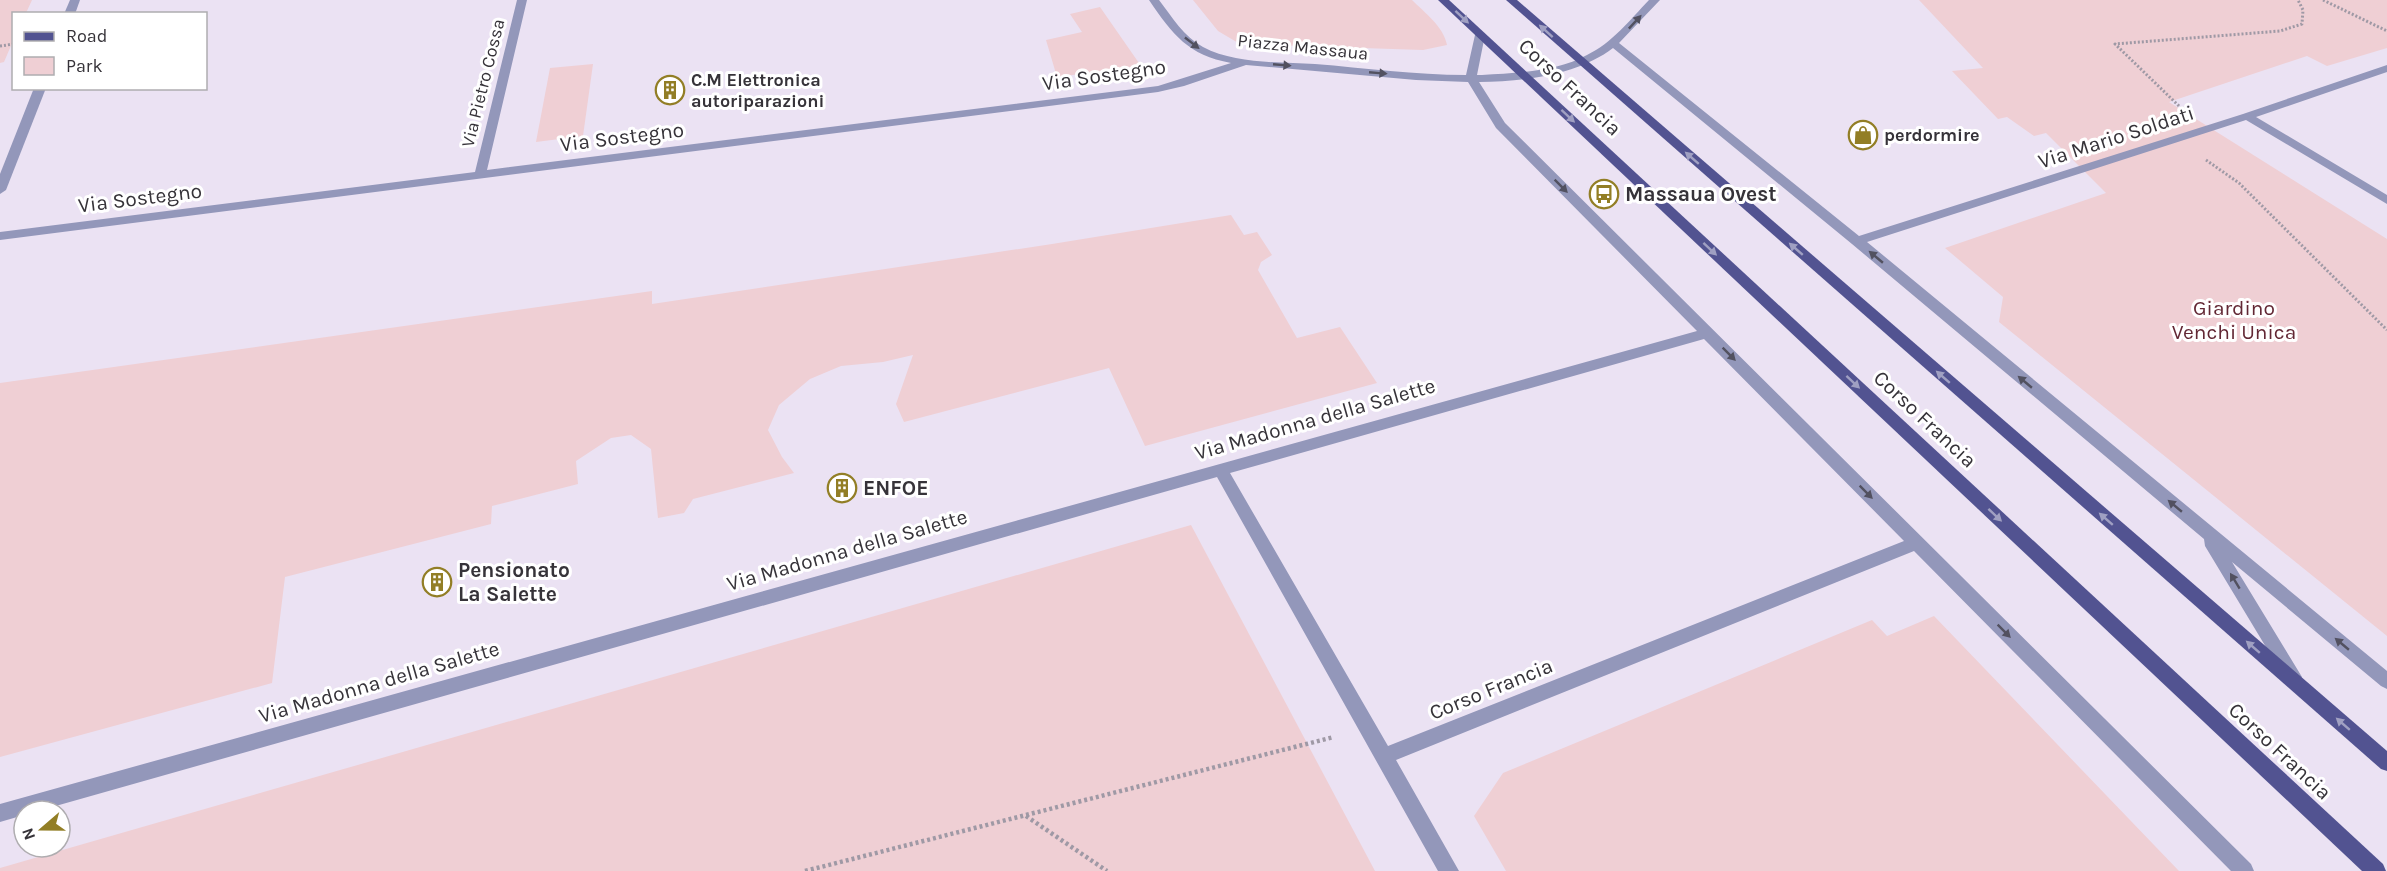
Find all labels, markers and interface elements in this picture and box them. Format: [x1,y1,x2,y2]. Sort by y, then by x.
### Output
one-way arrow [1454,10,1468,24]
legend [12,12,207,90]
one-way arrow [1628,15,1641,30]
street label: Via Pietro Cossa [456,17,510,149]
text: Road [66,25,107,47]
one-way arrow [1539,25,1554,38]
street label: Piazza Massaua [1237,29,1369,65]
street label: Corso Francia [1514,34,1626,140]
one-way arrow [1184,37,1199,49]
street label: Via Sostegno [1041,54,1167,96]
text: Park [66,55,103,77]
one-way arrow [1273,60,1292,70]
one-way arrow [1368,68,1387,78]
place label: C.M Elettronica autoriparazioni [691,69,824,112]
building icon: C.M Elettronica autoriparazioni [654,74,686,106]
street label: Via Mario Soldati [2035,100,2197,174]
one-way arrow [1560,109,1575,123]
street label: Via Sostegno [559,118,685,156]
shop icon: perdormire [1847,119,1879,151]
place label: perdormire [1884,124,1979,146]
one-way arrow [1684,152,1700,165]
bus stop icon: Massaua Ovest [1588,178,1620,210]
street label: Via Sostegno [77,179,203,217]
one-way arrow [1554,179,1568,193]
place label: Massaua Ovest [1625,182,1777,206]
one-way arrow [1702,242,1717,255]
one-way arrow [1789,243,1804,256]
one-way arrow [1868,251,1883,264]
park label: Giardino Venchi Unica [2172,296,2296,344]
one-way arrow [1721,347,1735,361]
street label: Corso Francia [1869,366,1981,472]
one-way arrow [1936,371,1951,384]
street label: Via Madonna della Salette [1192,373,1438,465]
one-way arrow [1845,375,1860,389]
one-way arrow [2018,376,2033,388]
building icon: ENFOE [826,472,858,504]
place label: ENFOE [863,476,929,500]
one-way arrow [1859,485,1873,499]
one-way arrow [2167,500,2183,513]
street label: Via Madonna della Salette [724,504,970,596]
one-way arrow [1988,508,2002,522]
one-way arrow [2099,513,2114,526]
place label: Pensionato La Salette [458,558,570,606]
building icon: Pensionato La Salette [421,566,453,598]
one-way arrow [2229,573,2240,589]
one-way arrow [1997,623,2011,638]
street label: Via Madonna della Salette [256,636,502,728]
one-way arrow [2335,638,2350,651]
one-way arrow [2246,641,2261,654]
street label: Corso Francia [1426,653,1556,725]
street label: Corso Francia [2224,698,2336,804]
one-way arrow [2335,718,2351,731]
north arrow [12,799,72,859]
text: N [17,825,39,843]

